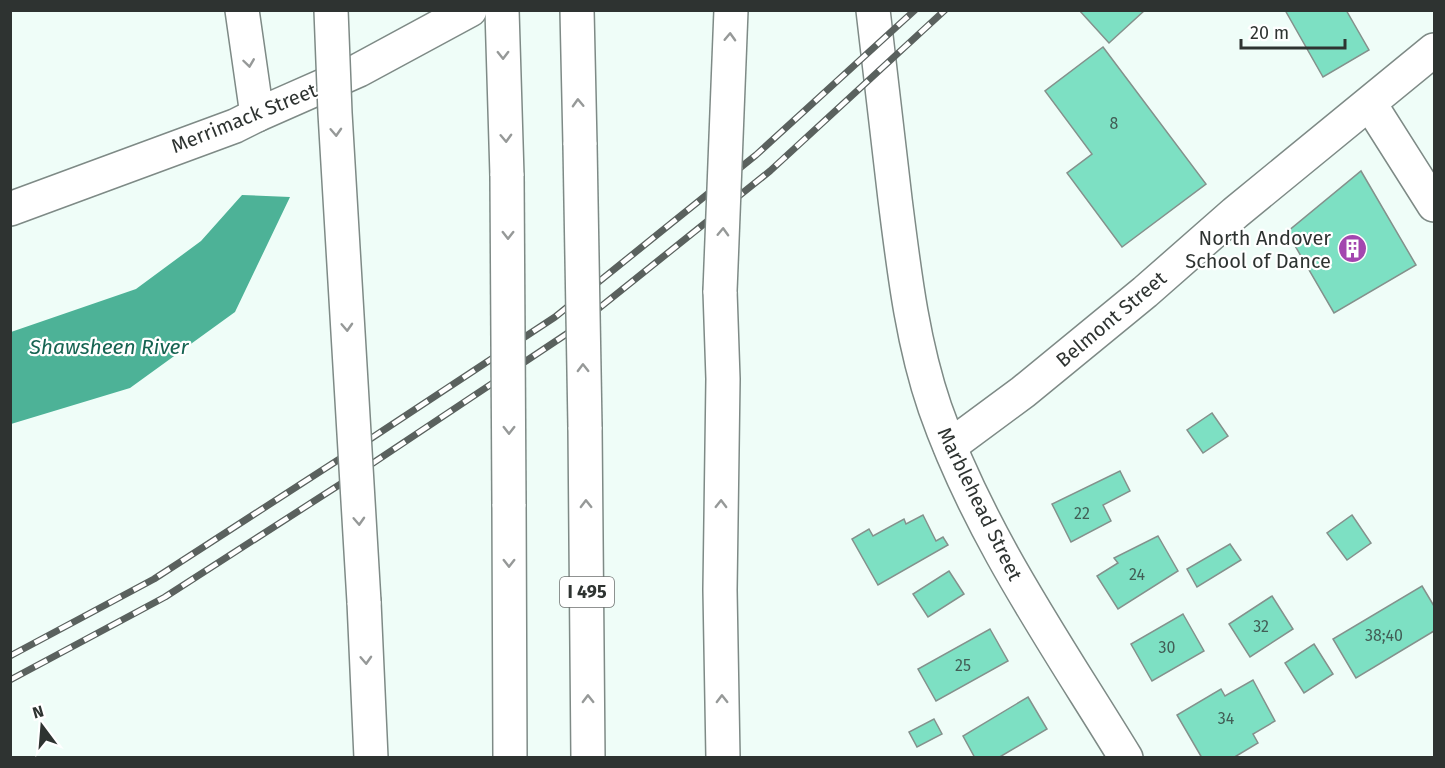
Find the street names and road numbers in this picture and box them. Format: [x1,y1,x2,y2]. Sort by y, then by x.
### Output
street label: Merrimack Street [168,78,321,158]
street label: Belmont Street [1051,266,1171,372]
street label: Marblehead Street [932,423,1028,585]
road number: I 495 [560,577,614,607]

